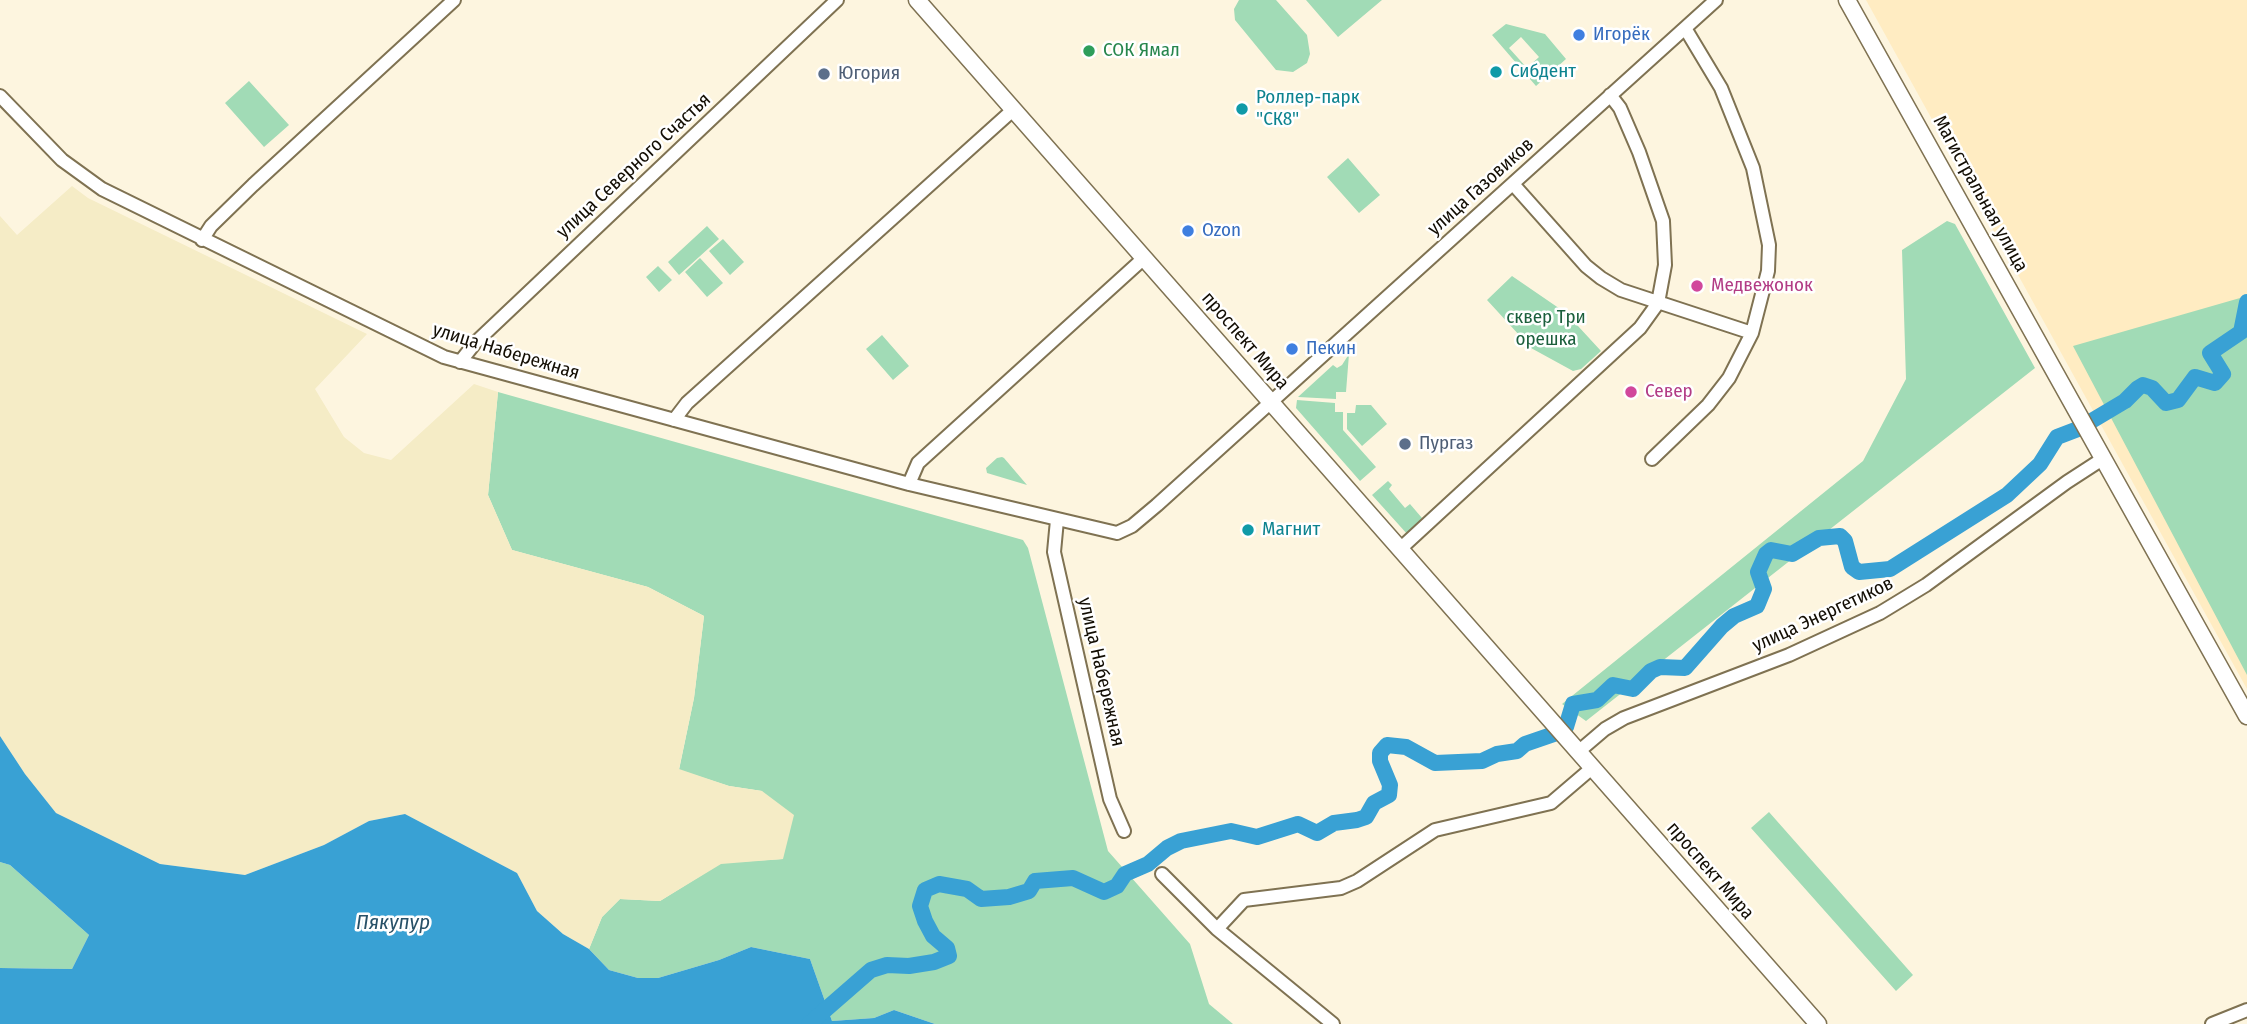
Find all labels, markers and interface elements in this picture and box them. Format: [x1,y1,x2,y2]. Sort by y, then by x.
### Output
place label: Игорёк [1593,24,1650,46]
marker: Игорёк [1571,27,1587,43]
place label: СОК Ямал [1103,40,1180,62]
marker: СОК Ямал [1081,43,1097,59]
place label: Сибдент [1510,61,1576,83]
place label: Югория [838,63,900,85]
marker: Сибдент [1488,64,1504,80]
marker: Югория [816,66,832,82]
place label: Роллер-парк "СК8" [1256,87,1360,131]
street label: улица Северного Счастья [552,89,716,243]
marker: Роллер-парк "СК8" [1234,101,1250,117]
street label: Магистральная улица [1928,112,2032,276]
street label: улица Газовиков [1423,133,1539,241]
place label: Ozon [1202,220,1241,242]
marker: Ozon [1180,223,1196,239]
place label: Медвежонок [1711,275,1813,297]
marker: Медвежонок [1689,278,1705,294]
street label: проспект Мира [1196,288,1294,394]
park label: сквер Три орешка [1506,307,1586,351]
street label: улица Набережная [430,319,582,385]
place label: Пекин [1306,338,1356,360]
marker: Пекин [1284,341,1300,357]
place label: Север [1645,381,1693,403]
marker: Север [1623,384,1639,400]
place label: Пургаз [1419,433,1473,455]
marker: Пургаз [1397,436,1413,452]
place label: Магнит [1262,519,1320,541]
marker: Магнит [1240,522,1256,538]
street label: улица Энергетиков [1749,572,1897,658]
street label: улица Набережная [1073,595,1129,749]
street label: проспект Мира [1661,818,1759,924]
water label: Пякупур [356,910,430,936]

